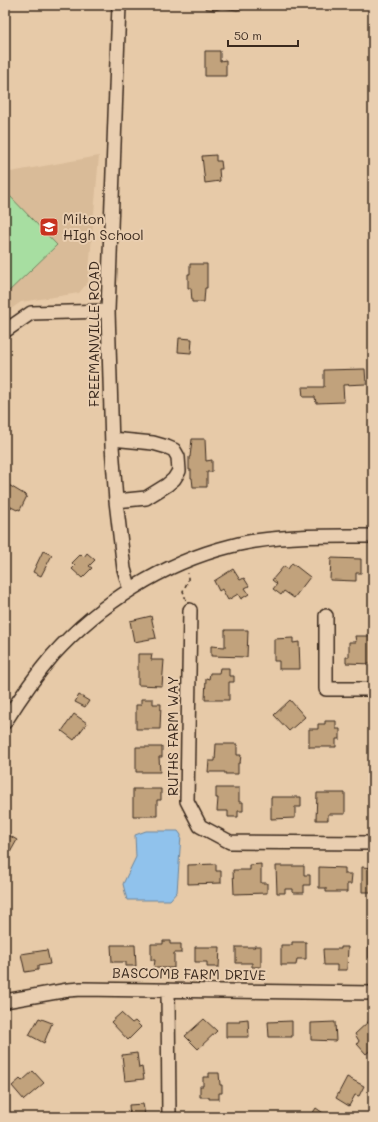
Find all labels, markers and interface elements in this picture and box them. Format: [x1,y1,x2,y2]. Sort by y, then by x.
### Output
scale bar [228,22,298,48]
text: 50 m [234,27,262,43]
place label: Milton HIgh School [63,209,144,244]
school or university icon: Milton HIgh School [38,216,60,238]
street label: FREEMANVILLE ROAD [84,261,103,407]
street label: RUTHS FARM WAY [163,676,182,796]
street label: BASCOMB FARM DRIVE [112,963,266,984]

